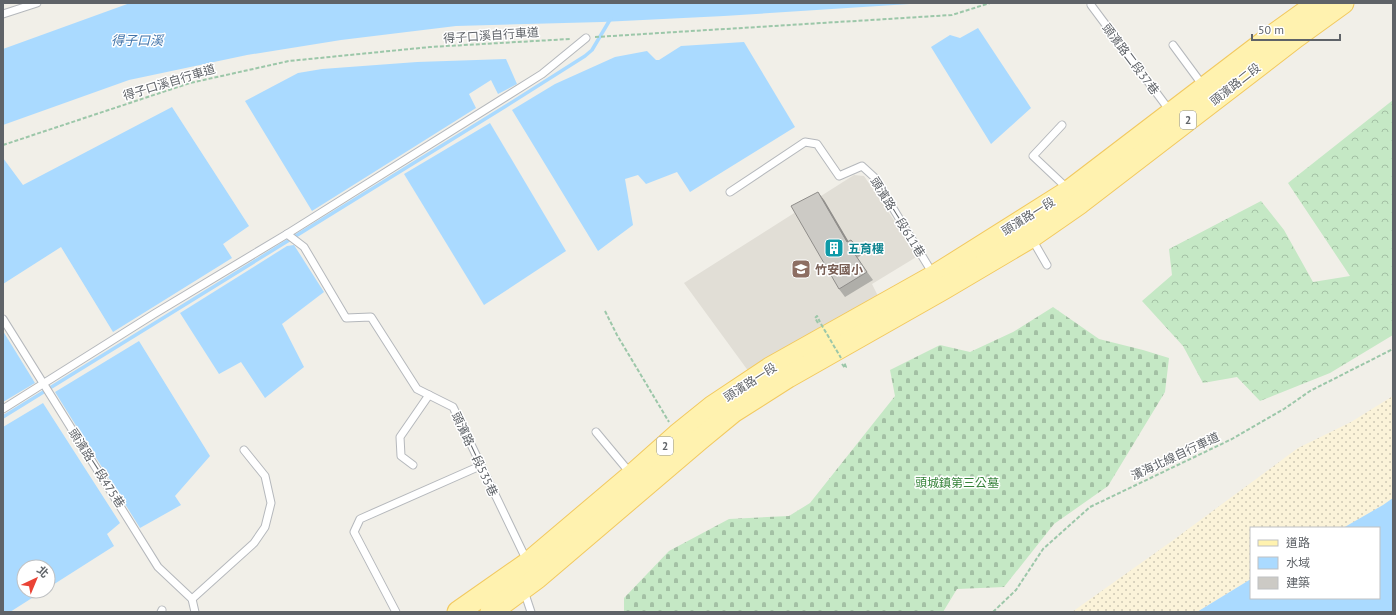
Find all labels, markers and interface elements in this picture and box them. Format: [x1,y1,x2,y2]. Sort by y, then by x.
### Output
scale bar [1252,16,1340,42]
street label: 頭濱路二段37巷 [1099,21,1163,97]
text: 50 m [1258,22,1284,37]
street label: 得子口溪自行車道 [443,24,539,46]
water label: 得子口溪 [111,32,165,49]
street label: 頭濱路二段 [1207,60,1263,108]
street label: 得子口溪自行車道 [121,61,217,103]
road number: 2 [1180,111,1196,129]
street label: 頭濱路一段611巷 [867,174,929,260]
street label: 頭濱路一段 [999,194,1057,238]
building icon: 五育樓 [823,237,845,259]
place label: 五育樓 [848,241,884,256]
school or university icon: 竹安國小 [790,258,812,280]
place label: 竹安國小 [815,262,863,277]
street label: 頭濱路一段 [721,359,779,405]
street label: 頭濱路一段535巷 [449,409,501,499]
street label: 頭濱路一段475巷 [66,425,128,511]
street label: 濱海北線自行車道 [1128,429,1222,483]
road number: 2 [657,437,673,455]
park label: 頭城鎮第三公墓 [915,475,999,490]
legend [1250,527,1380,599]
text: 道路 [1286,535,1310,550]
text: 水域 [1286,555,1310,570]
north arrow [16,559,56,599]
text: 北 [34,563,52,581]
text: 建築 [1286,575,1310,590]

